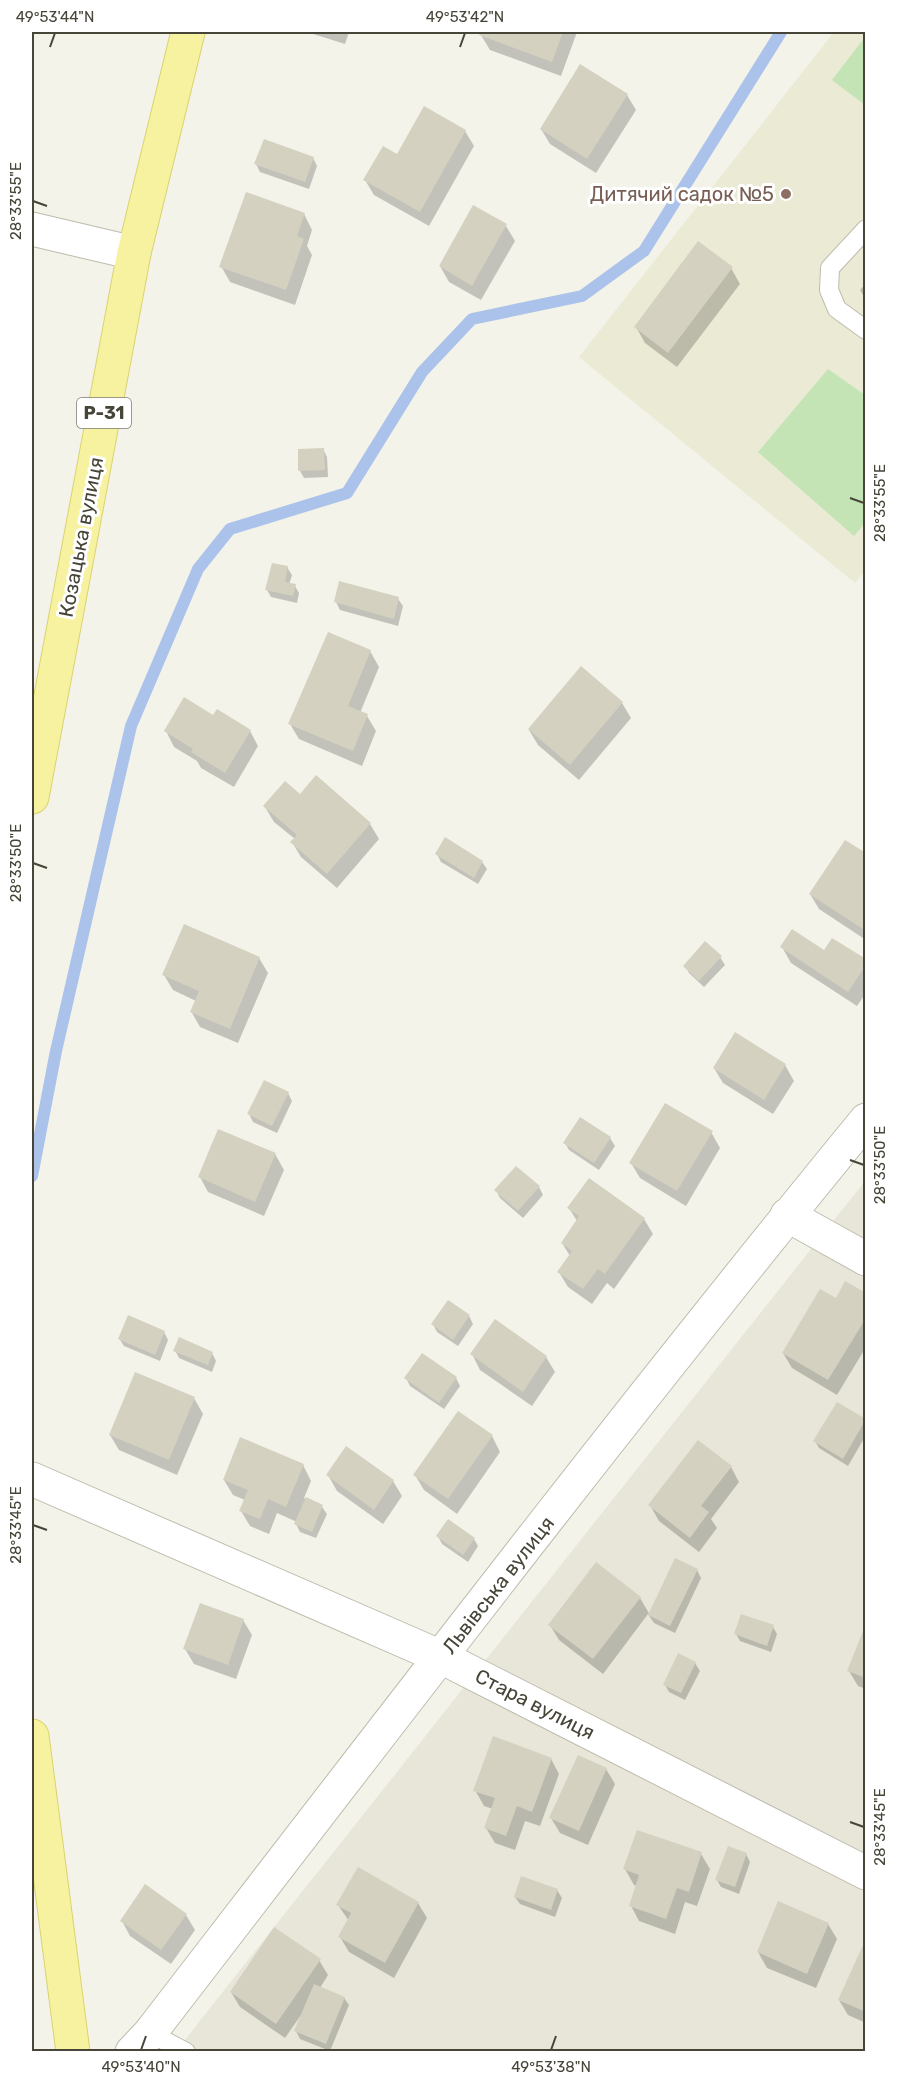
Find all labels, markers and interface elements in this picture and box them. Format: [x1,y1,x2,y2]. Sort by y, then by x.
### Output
text: 49°53'44"N [16,8,94,26]
text: 49°53'42"N [426,8,504,26]
text: 28°33'55"E [7,162,25,240]
place label: Дитячий садок №5 [590,182,774,206]
marker: Дитячий садок №5 [779,187,793,201]
road number: Р-31 [77,398,131,428]
street label: Козацька вулиця [54,455,108,619]
text: 28°33'55"E [871,464,889,542]
text: 28°33'50"E [7,824,25,902]
text: 28°33'50"E [871,1126,889,1204]
text: 28°33'45"E [7,1486,25,1564]
street label: Львівська вулиця [437,1512,559,1658]
street label: Стара вулиця [471,1664,599,1744]
text: 28°33'45"E [871,1788,889,1866]
text: 49°53'40"N [101,2058,181,2076]
text: 49°53'38"N [511,2058,591,2076]

